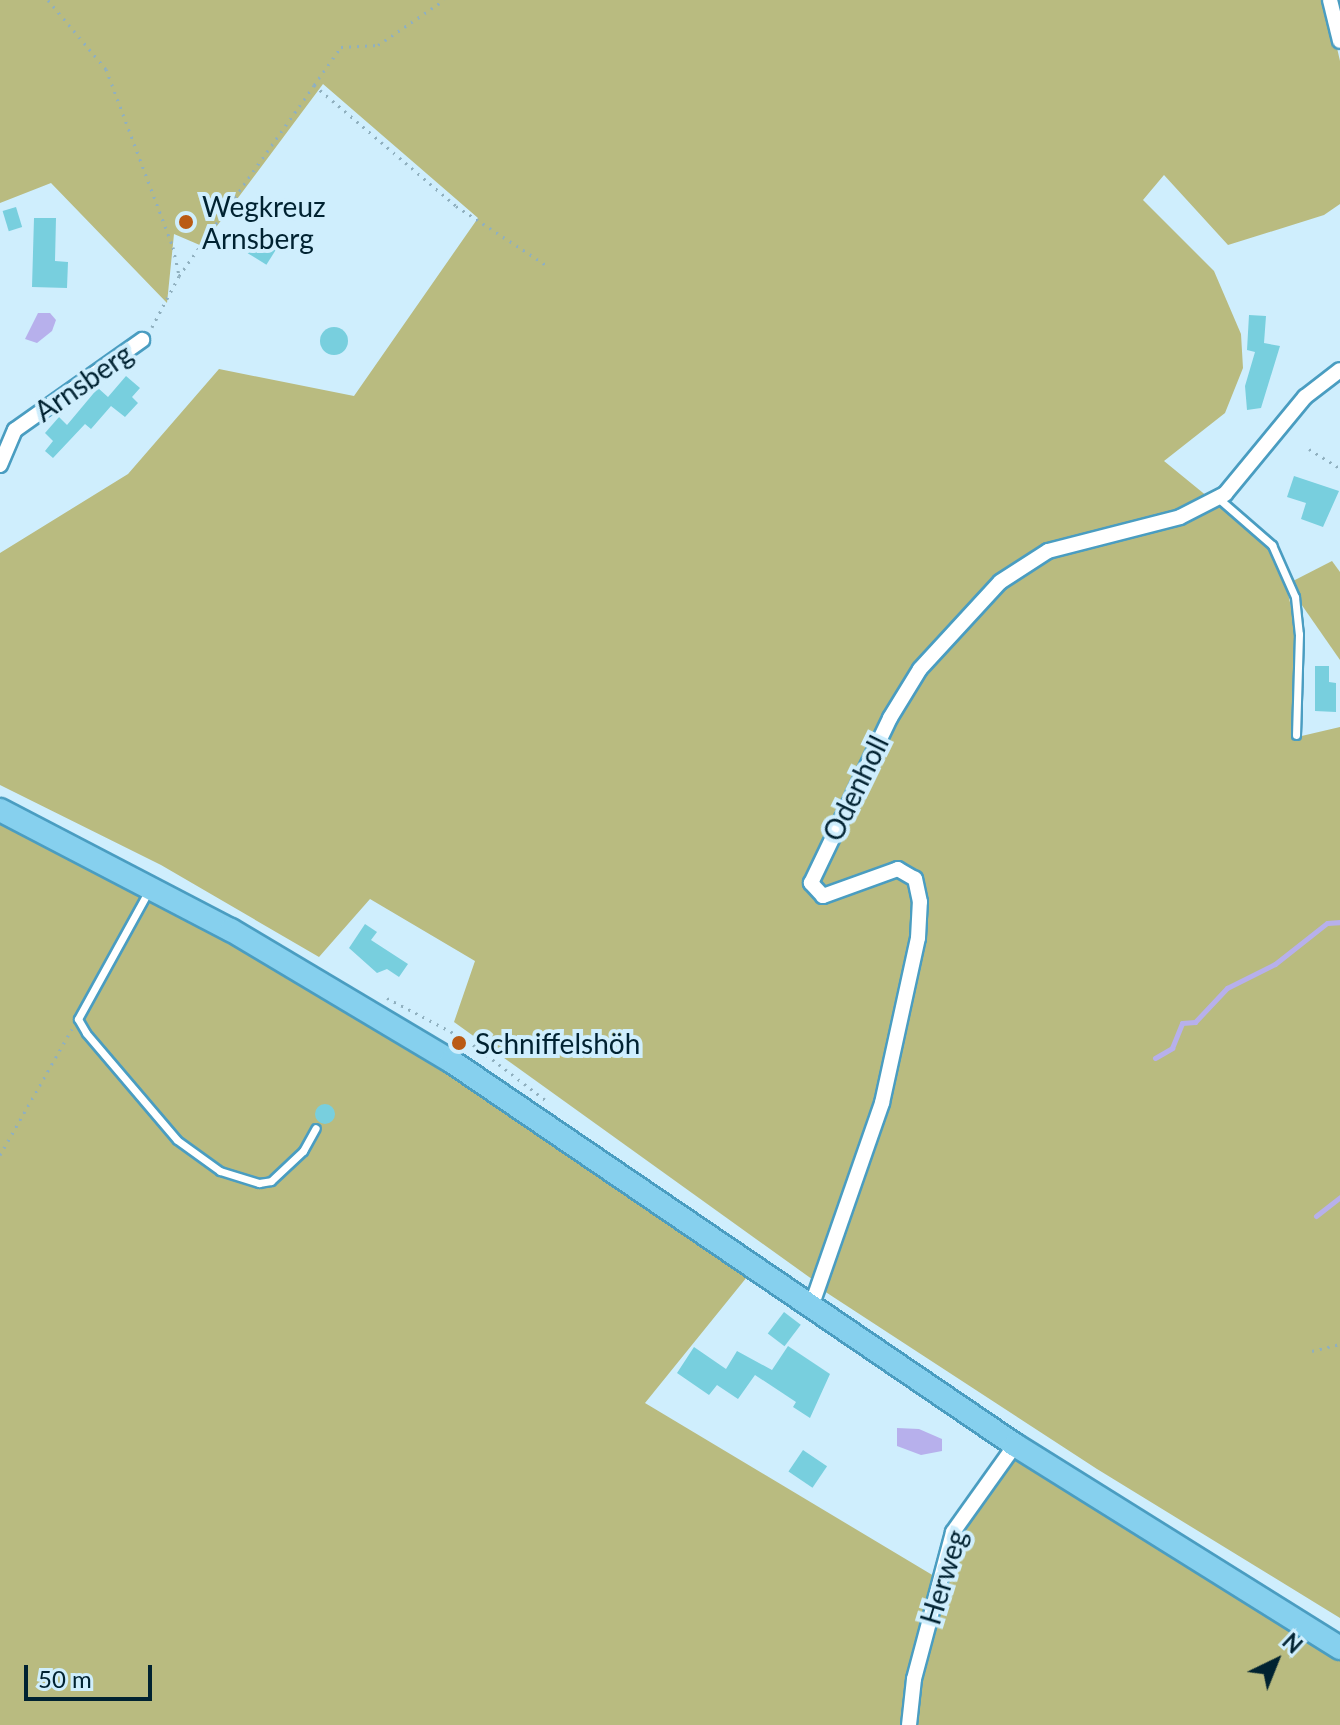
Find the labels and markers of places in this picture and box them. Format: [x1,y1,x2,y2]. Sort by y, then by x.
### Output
place label: Wegkreuz Arnsberg [202,189,326,255]
marker: Wegkreuz Arnsberg [177,213,195,231]
place label: Schniffelshöh [475,1026,640,1060]
marker: Schniffelshöh [450,1034,468,1052]

